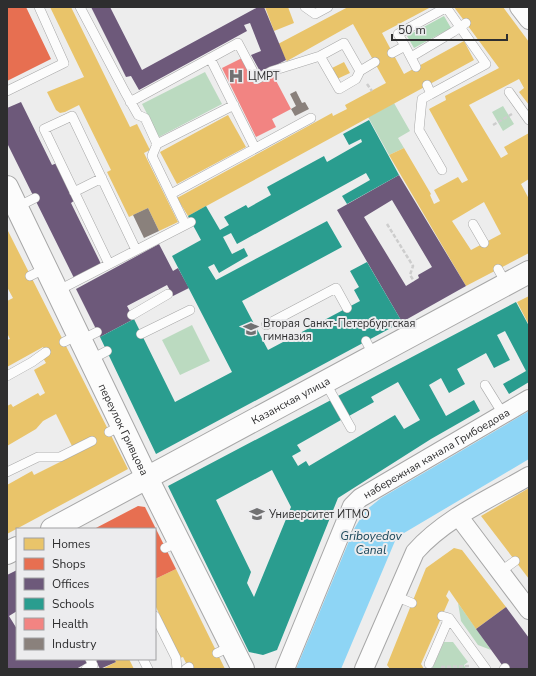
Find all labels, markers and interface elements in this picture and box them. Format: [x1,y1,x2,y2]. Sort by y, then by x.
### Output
scale bar [392,16,507,42]
text: 50 m [398,22,426,38]
hospital icon: ЦМРТ [227,67,245,85]
place label: ЦМРТ [248,69,280,84]
place label: Вторая Санкт-Петербургская гимназия [263,316,416,344]
school or university icon: Вторая Санкт-Петербургская гимназия [242,320,260,338]
street label: Казанская улица [249,374,333,428]
street label: переулок Гривцова [95,381,152,478]
street label: набережная канала Грибоедова [361,405,513,502]
school or university icon: Университет ИТМО [248,505,266,523]
place label: Университет ИТМО [268,507,370,522]
legend [16,528,156,660]
water label: Griboyedov Canal [340,528,403,558]
text: Homes [52,536,90,552]
text: Shops [52,556,86,572]
text: Offices [52,576,90,592]
text: Schools [52,596,95,612]
text: Health [52,616,88,632]
text: Industry [52,636,97,652]

